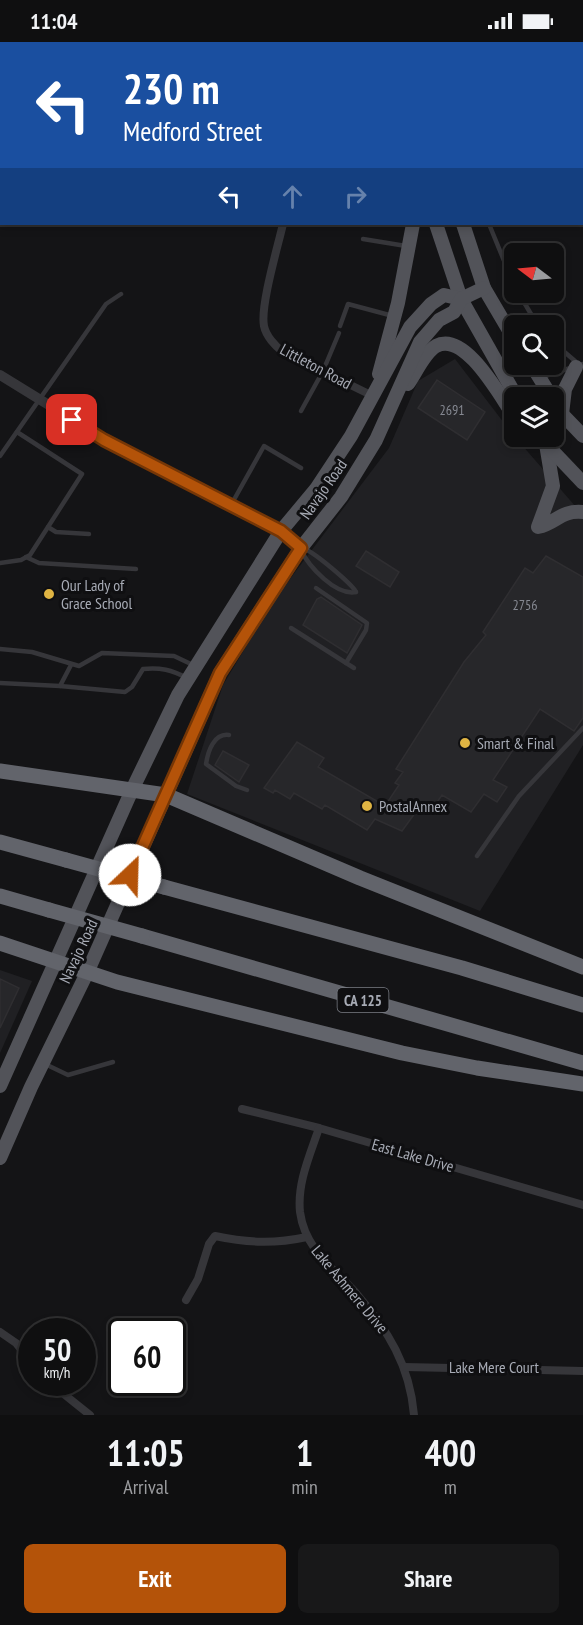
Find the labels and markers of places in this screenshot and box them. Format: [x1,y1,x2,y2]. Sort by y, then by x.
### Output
pin [46,394,97,445]
place label: Our Lady of Grace School [61,575,132,613]
marker: Our Lady of Grace School [42,587,56,601]
place label: Smart & Final [477,733,555,753]
marker: Smart & Final [458,736,472,750]
place label: PostalAnnex [379,796,448,816]
marker: PostalAnnex [360,799,374,813]

